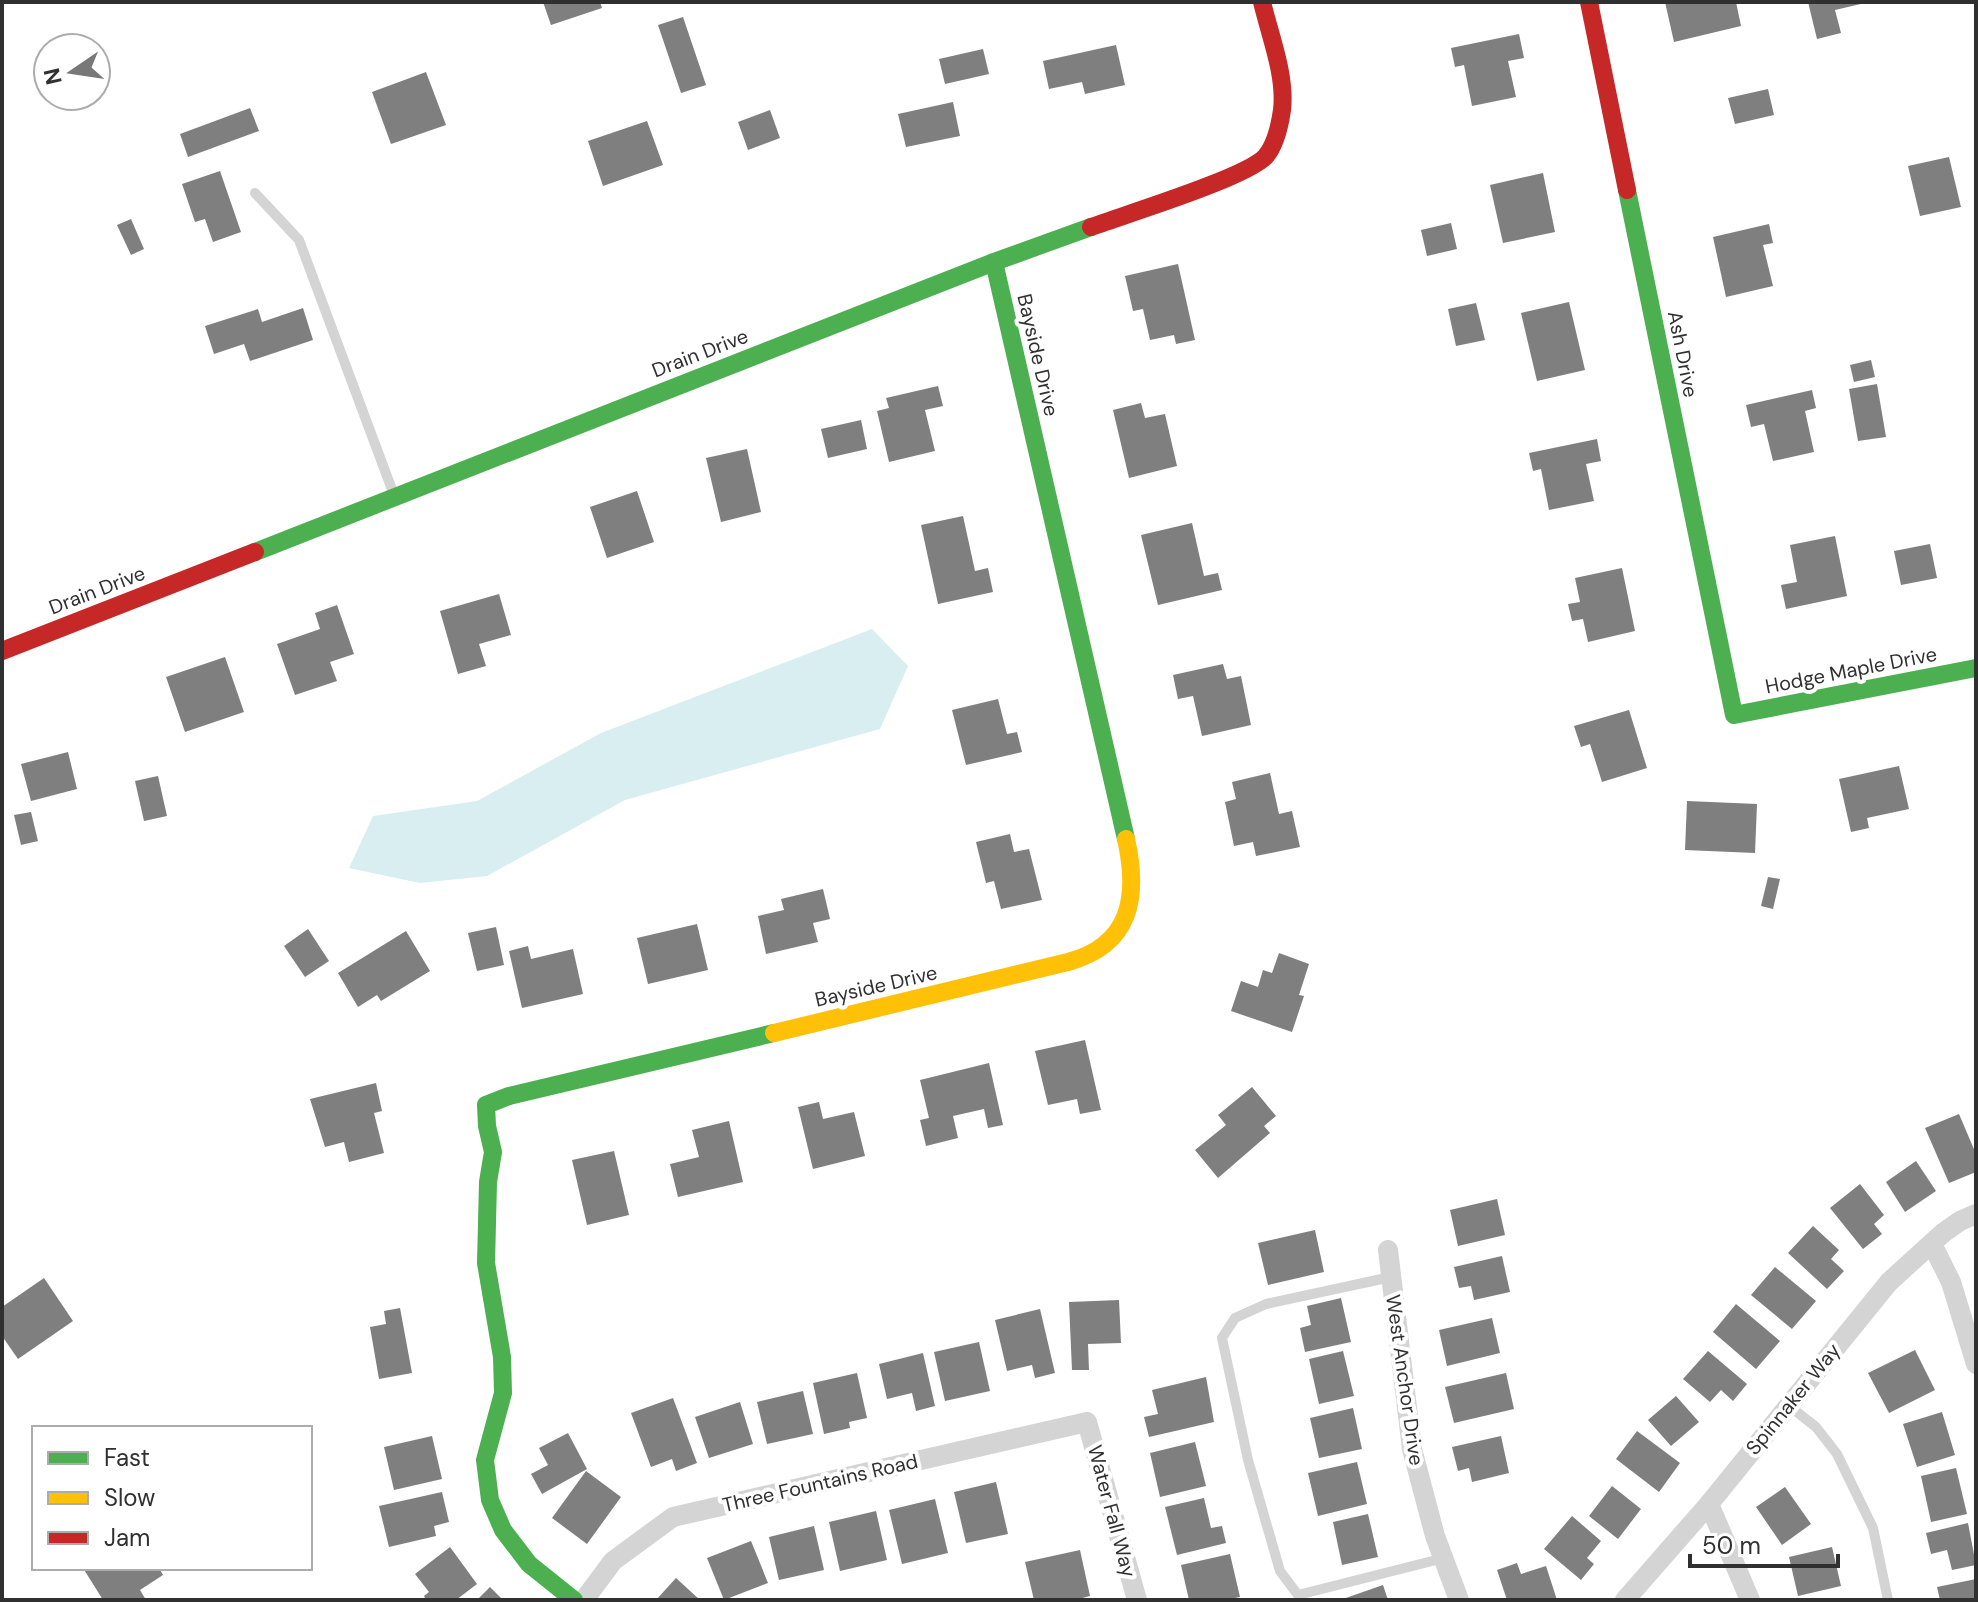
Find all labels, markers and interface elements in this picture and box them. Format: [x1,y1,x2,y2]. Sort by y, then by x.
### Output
north arrow [32,32,112,112]
text: N [37,65,69,87]
street label: Bayside Drive [1011,291,1065,419]
street label: Ash Drive [1662,309,1704,399]
street label: Drain Drive [648,323,752,383]
street label: Drain Drive [45,560,149,620]
street label: Hodge Maple Drive [1763,641,1939,699]
street label: Bayside Drive [812,959,940,1013]
street label: West Anchor Drive [1380,1293,1430,1467]
street label: Spinnaker Way [1740,1338,1846,1460]
legend [32,1426,312,1570]
text: Fast [104,1442,150,1473]
street label: Water Fall Way [1082,1442,1142,1580]
street label: Three Fountains Road [720,1448,920,1518]
text: Slow [104,1482,155,1513]
scale bar [1690,1518,1838,1568]
text: Jam [104,1522,150,1553]
text: 50 m [1702,1530,1761,1561]

